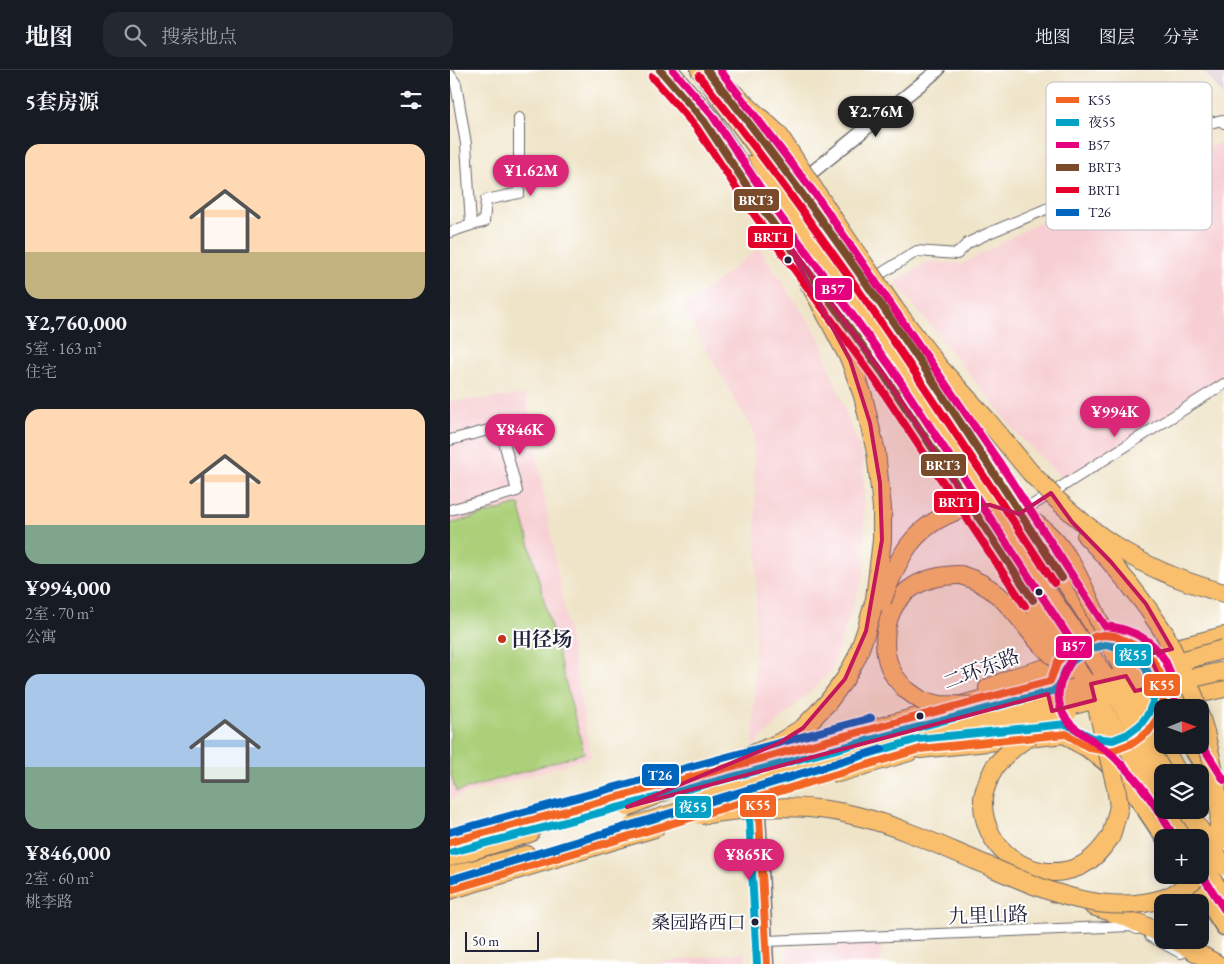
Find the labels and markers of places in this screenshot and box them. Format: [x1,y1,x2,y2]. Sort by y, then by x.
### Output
pin: ¥2.76M [835,96,917,138]
pin: ¥1.62M [490,154,572,197]
unlabelled marker [783,255,793,265]
pin: ¥994K [1080,396,1150,438]
pin: ¥846K [485,414,555,456]
unlabelled marker [1034,587,1044,597]
place label: 田径场 [512,626,572,652]
marker: 田径场 [496,633,508,645]
unlabelled marker [915,711,925,721]
pin: ¥865K [714,838,784,881]
place label: 桑园路西口 [651,910,746,935]
marker: 桑园路西口 [750,917,760,927]

